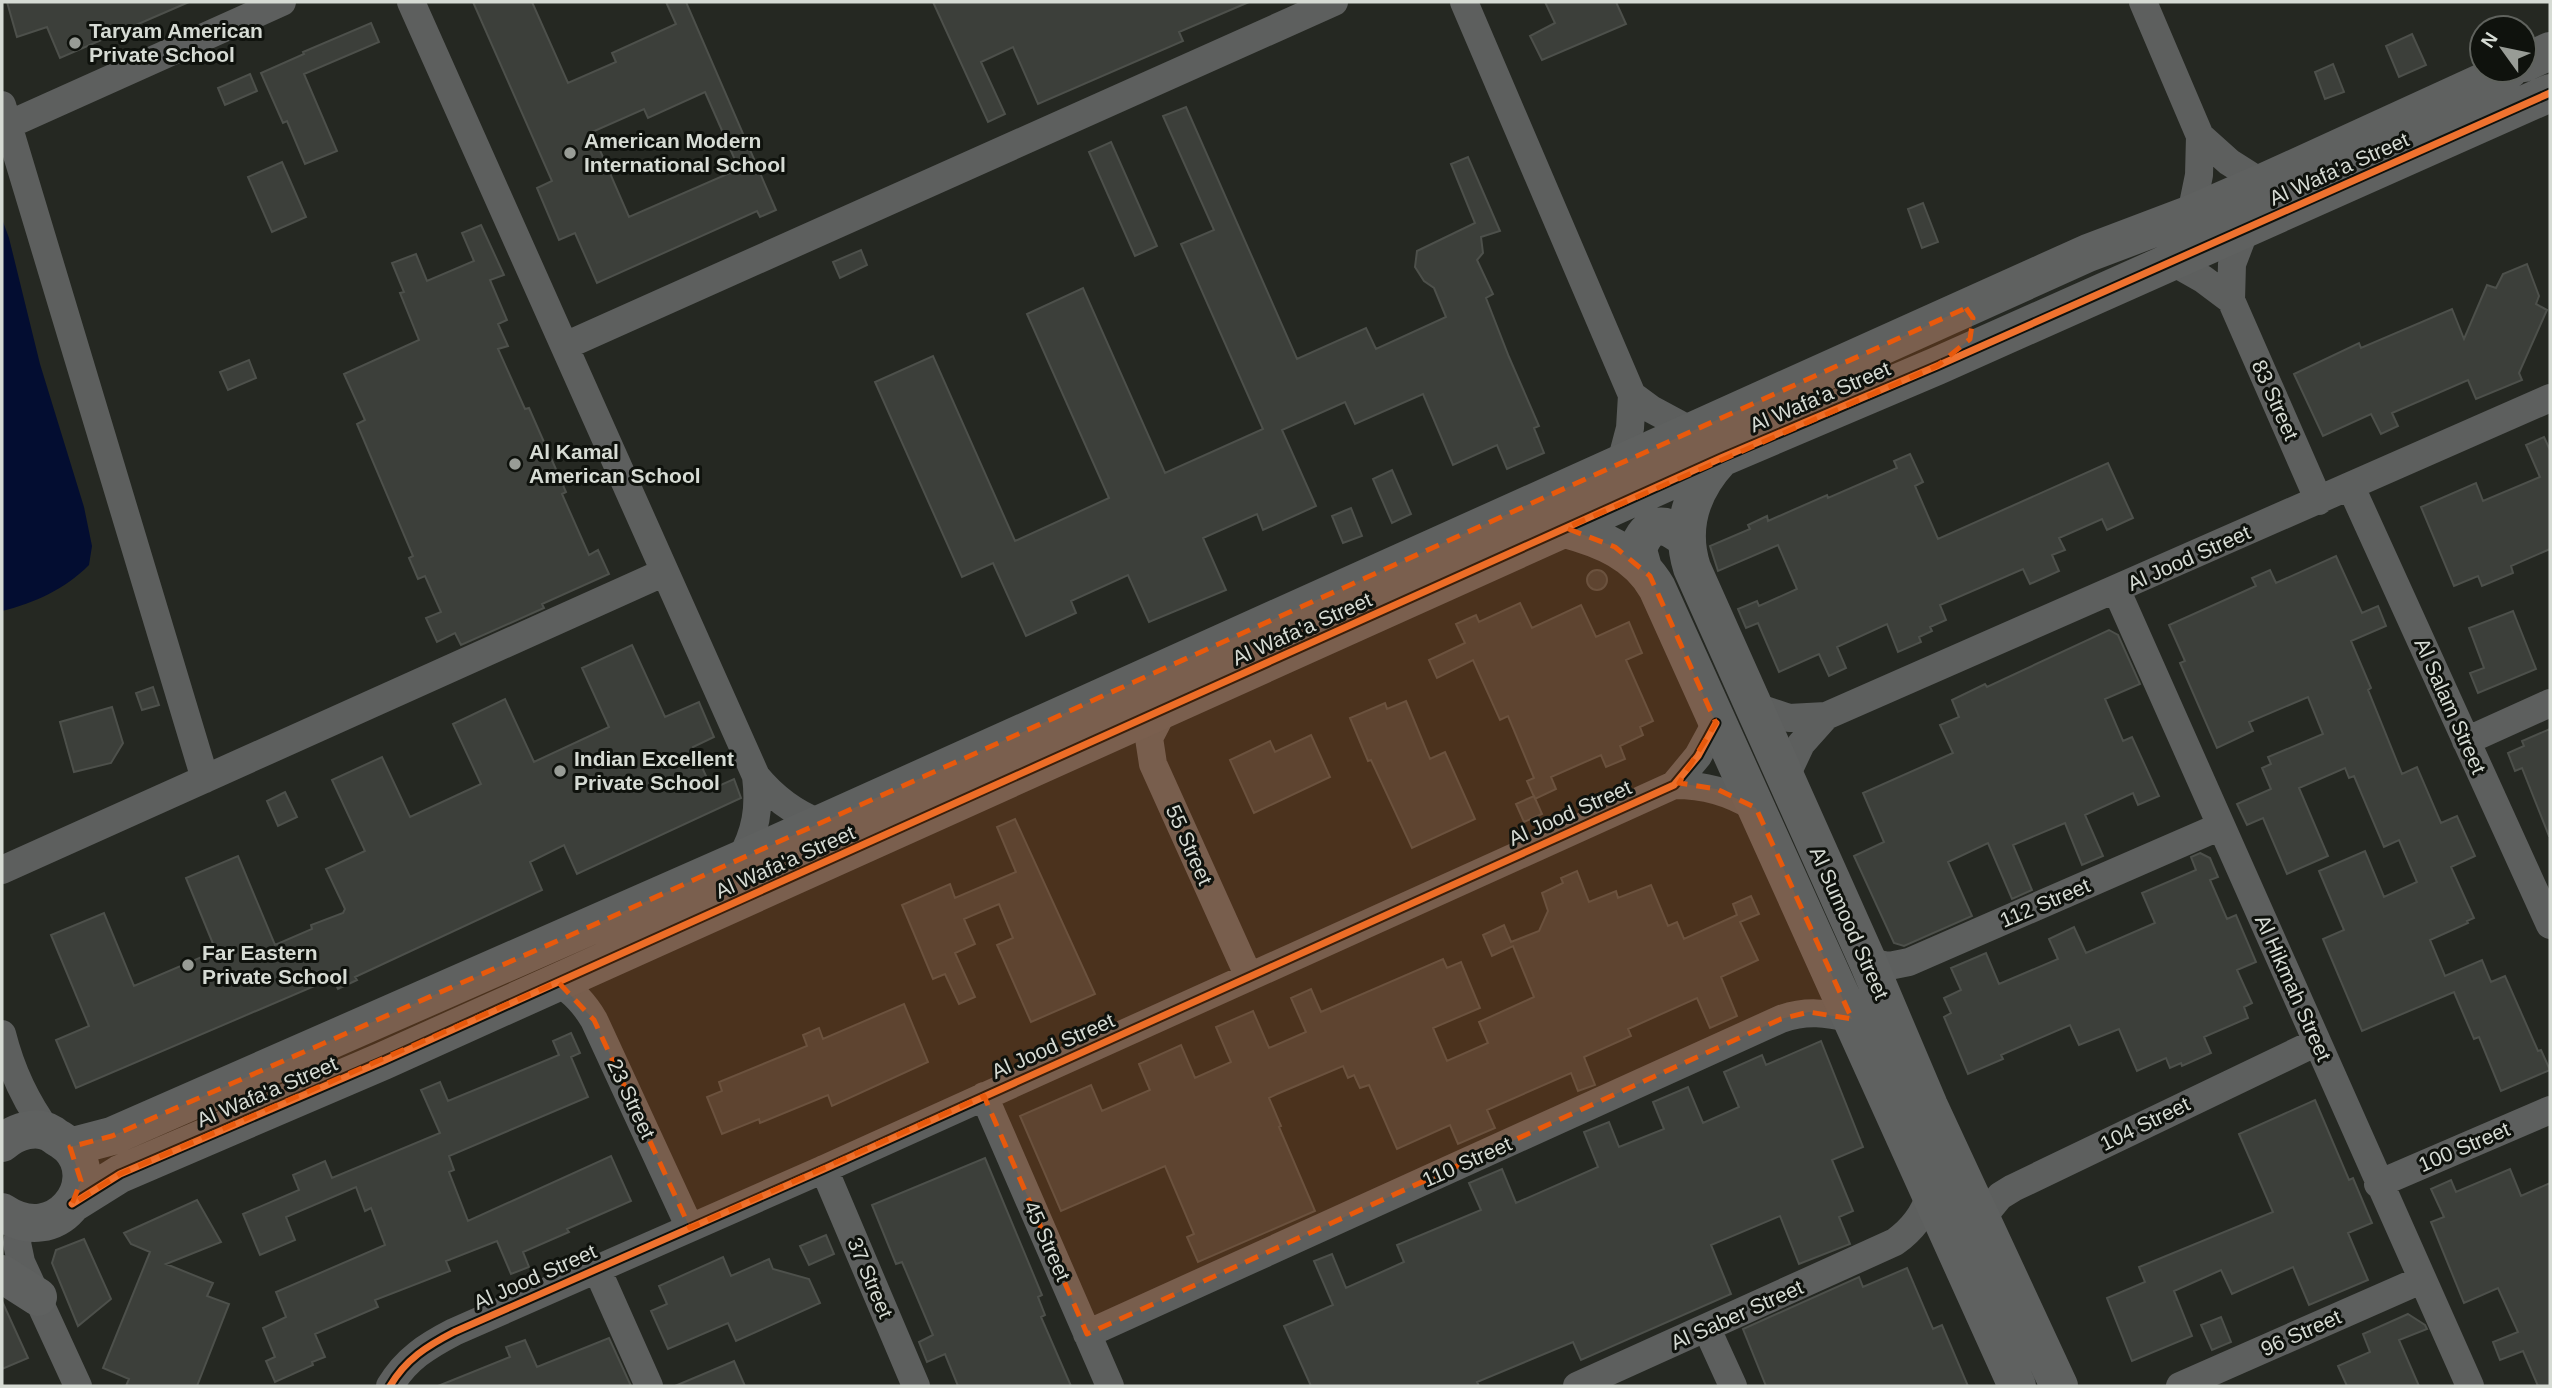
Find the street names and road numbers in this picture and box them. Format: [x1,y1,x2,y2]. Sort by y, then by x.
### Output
street label: Al Wafa'a Street [2265,127,2412,210]
street label: 83 Street [2248,356,2303,444]
street label: Al Wafa'a Street [1746,357,1894,436]
street label: Al Jood Street [2124,520,2254,595]
street label: Al Wafa'a Street [1228,587,1375,670]
street label: Al Salam Street [2410,634,2491,777]
street label: Al Jood Street [1505,775,1635,850]
street label: 55 Street [1162,801,1217,889]
street label: Al Wafa'a Street [711,820,858,903]
street label: Al Sumood Street [1805,843,1893,1003]
street label: 112 Street [1996,873,2093,932]
street label: Al Hikmah Street [2251,911,2336,1065]
street label: Al Jood Street [988,1008,1118,1083]
street label: Al Wafa'a Street [193,1052,341,1131]
street label: 23 Street [603,1055,660,1142]
street label: 104 Street [2096,1092,2194,1155]
street label: 100 Street [2415,1117,2513,1176]
street label: 110 Street [1419,1132,1515,1191]
street label: 45 Street [1020,1197,1075,1285]
street label: 37 Street [843,1234,898,1322]
street label: Al Jood Street [470,1239,600,1314]
street label: Al Saber Street [1667,1275,1807,1354]
street label: 96 Street [2257,1305,2345,1360]

